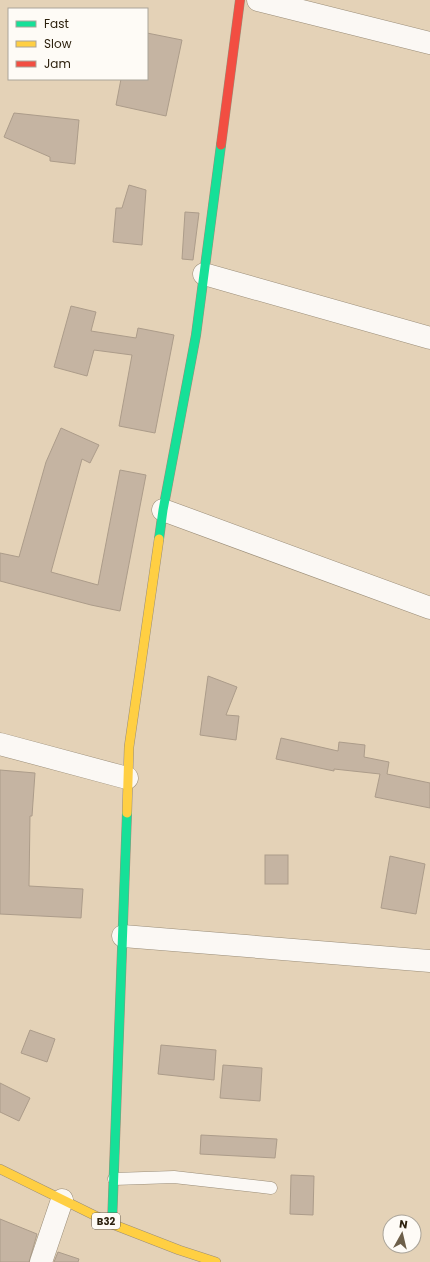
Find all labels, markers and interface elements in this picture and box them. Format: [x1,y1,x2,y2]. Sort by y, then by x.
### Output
legend [8,8,148,80]
text: Fast [44,15,69,32]
text: Slow [44,35,72,52]
text: Jam [44,55,71,72]
road number: B32 [92,1213,120,1229]
north arrow [382,1214,422,1254]
text: N [398,1216,409,1233]

